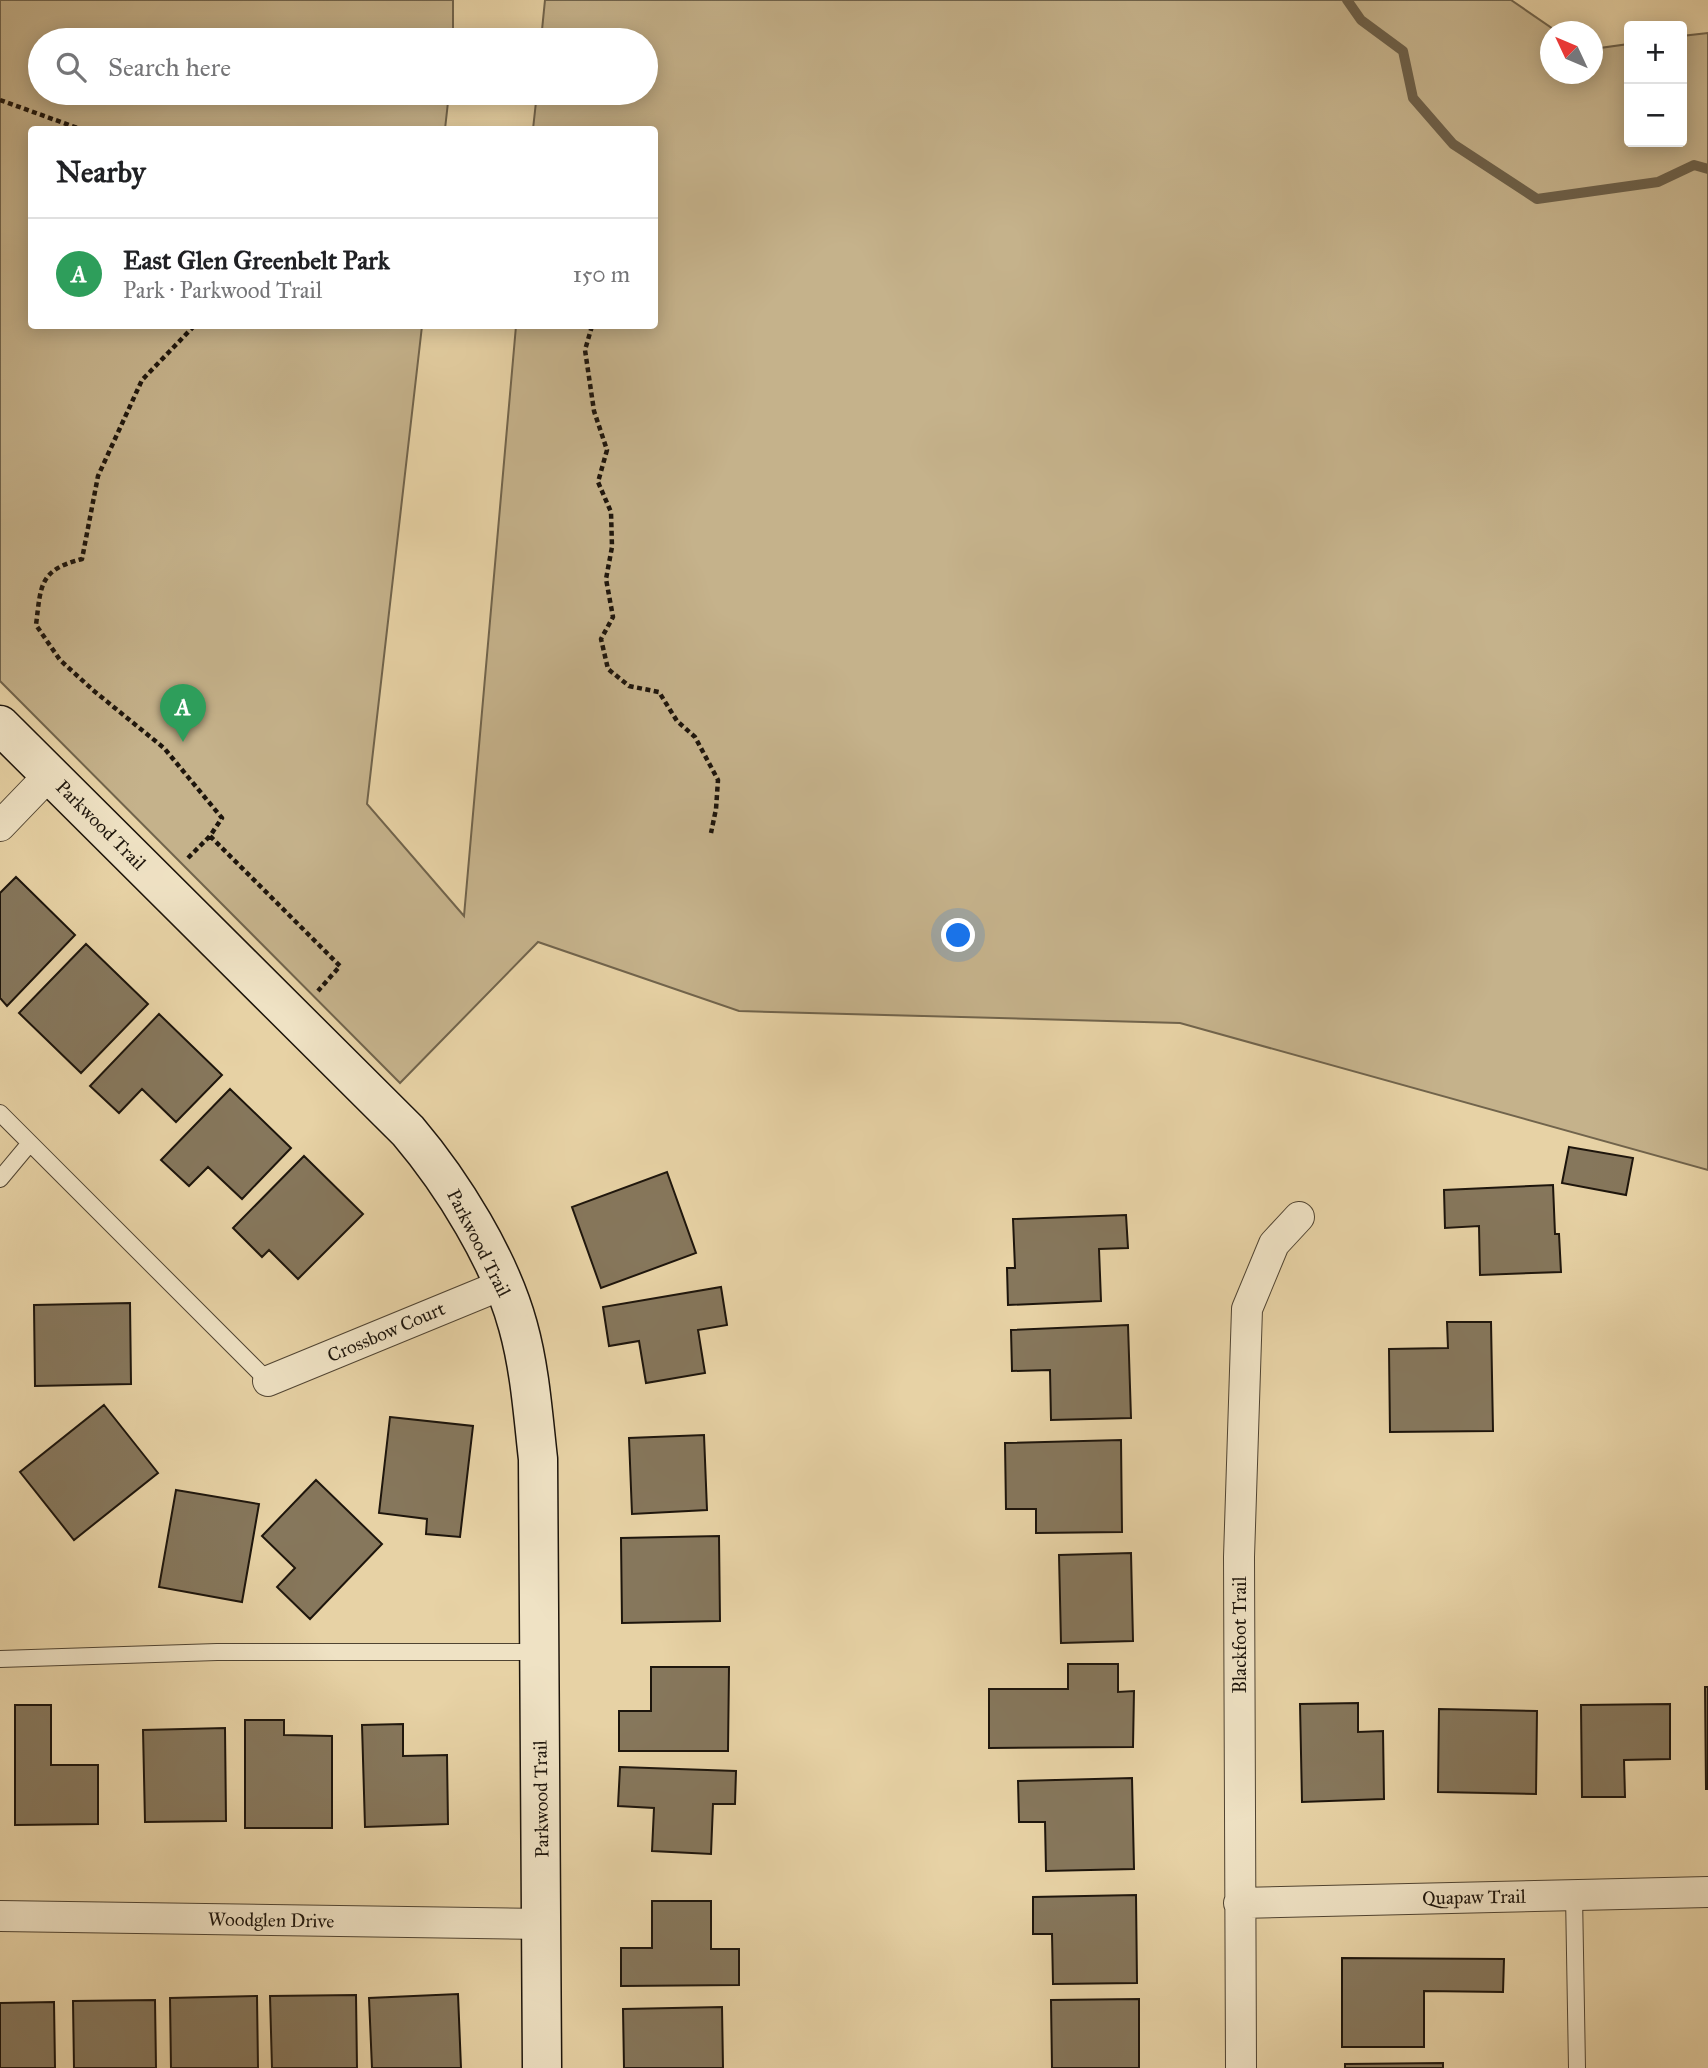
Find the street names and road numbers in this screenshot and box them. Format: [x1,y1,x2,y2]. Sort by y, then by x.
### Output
street label: Parkwood Trail [51,775,151,875]
street label: Parkwood Trail [442,1185,516,1301]
street label: Crossbow Court [324,1297,449,1367]
street label: Blackfoot Trail [1228,1576,1251,1694]
street label: Parkwood Trail [528,1739,554,1858]
street label: Quapaw Trail [1422,1885,1527,1909]
street label: Woodglen Drive [208,1907,334,1934]

